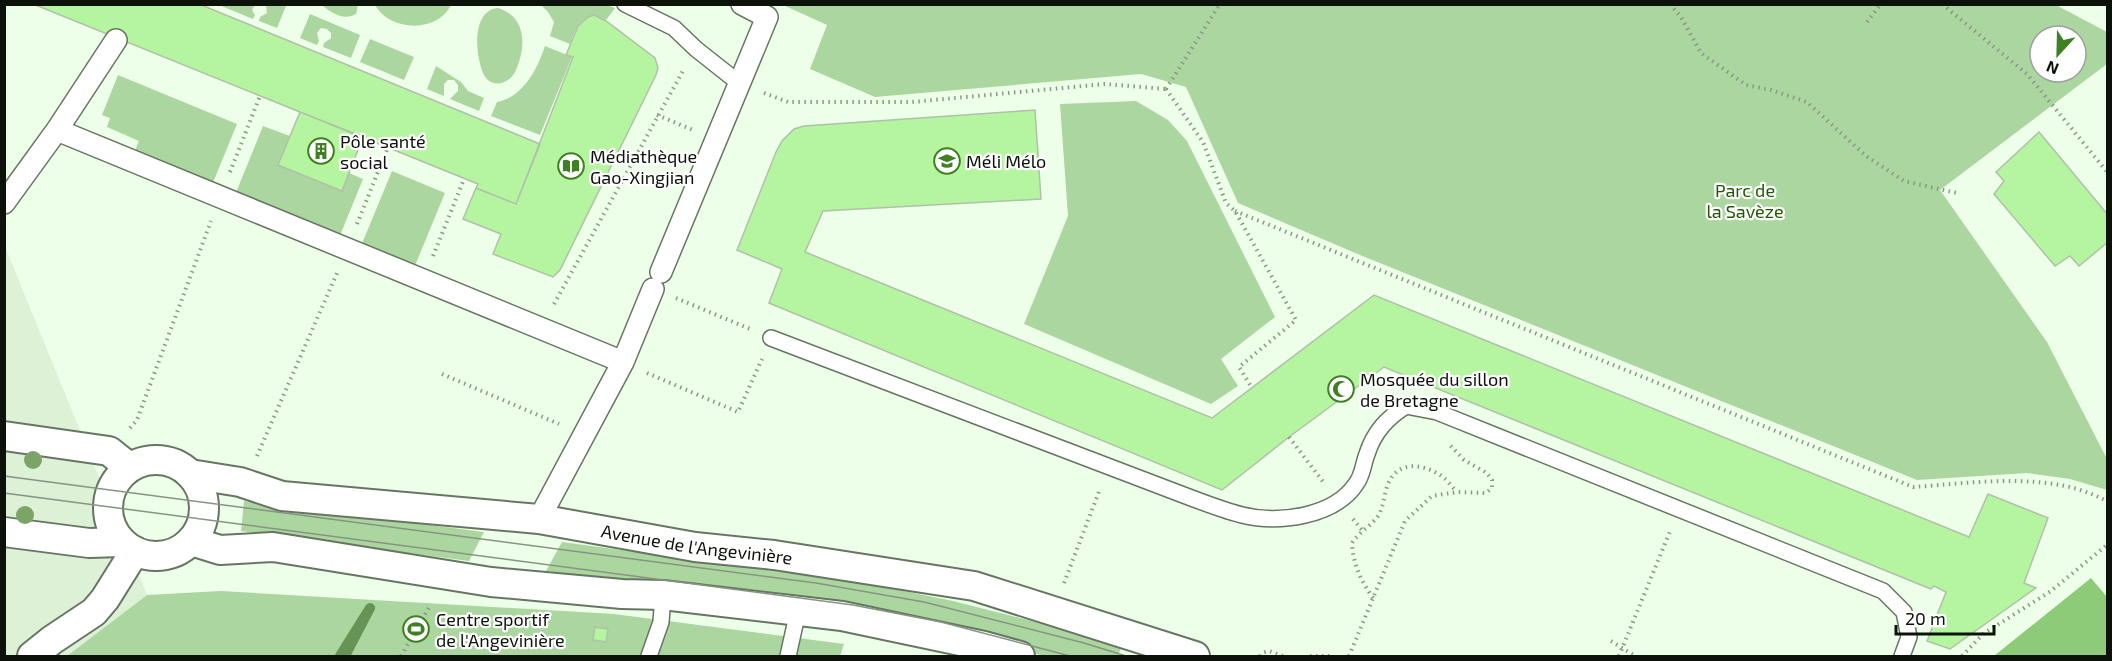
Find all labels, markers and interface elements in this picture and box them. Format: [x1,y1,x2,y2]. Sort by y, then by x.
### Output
north arrow [2028,24,2088,84]
text: N [2043,57,2061,79]
place label: Pôle santé social [340,130,426,173]
building icon: Pôle santé social [306,136,336,166]
place label: Médiathèque Gao-Xingjian [590,145,697,188]
school or university icon: Méli Mélo [932,146,962,176]
place label: Méli Mélo [966,150,1046,172]
library icon: Médiathèque Gao-Xingjian [556,151,586,181]
park label: Parc de la Savèze [1706,179,1784,222]
place label: Mosquée du sillon de Bretagne [1360,368,1509,411]
mosque icon: Mosquée du sillon de Bretagne [1326,374,1356,404]
street label: Avenue de l'Angevinière [600,519,794,569]
scale bar [1896,598,1994,636]
text: 20 m [1905,607,1946,629]
place label: Centre sportif de l'Angevinière [436,608,565,651]
sports icon: Centre sportif de l'Angevinière [401,614,431,644]

